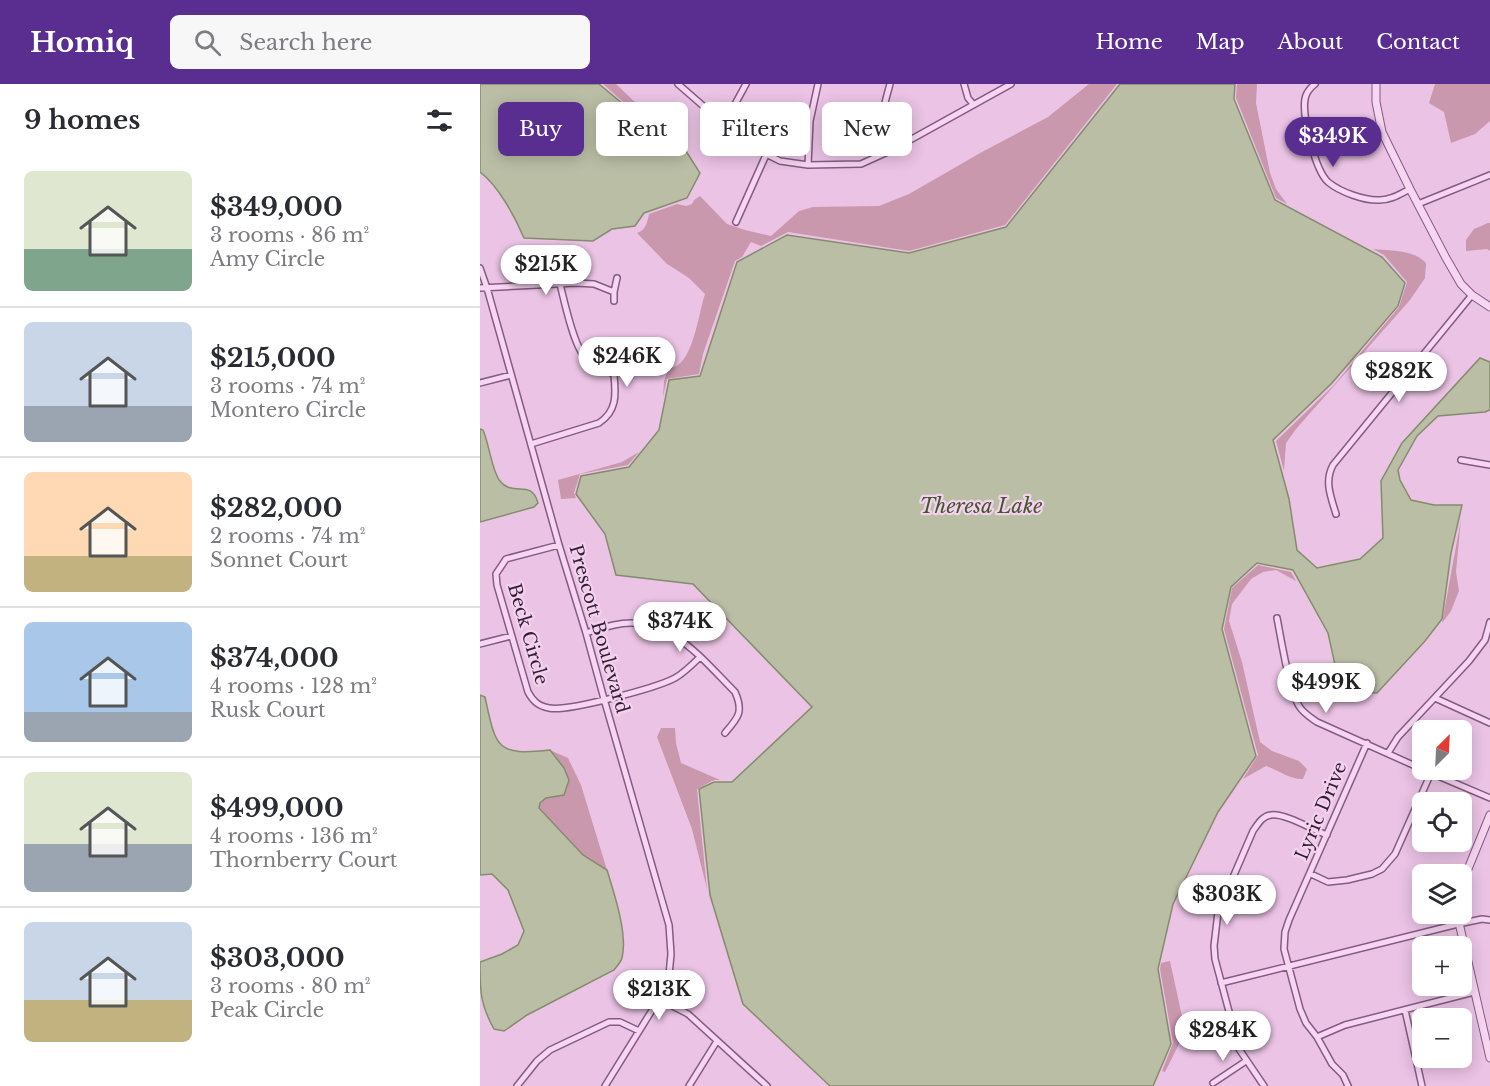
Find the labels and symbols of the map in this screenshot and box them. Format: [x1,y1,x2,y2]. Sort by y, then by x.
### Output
pin: $349K [1291,117,1375,168]
pin: $215K [504,245,588,296]
pin: $246K [585,337,669,388]
pin: $282K [1357,352,1441,403]
water label: Theresa Lake [920,494,1042,518]
street label: Prescott Boulevard [564,542,634,716]
street label: Beck Circle [503,581,553,687]
pin: $374K [638,602,722,653]
pin: $499K [1284,663,1368,714]
north arrow [1412,720,1472,780]
street label: Lyric Drive [1291,759,1351,863]
pin: $303K [1185,875,1269,926]
pin: $213K [617,970,701,1021]
pin: $284K [1181,1011,1265,1062]

